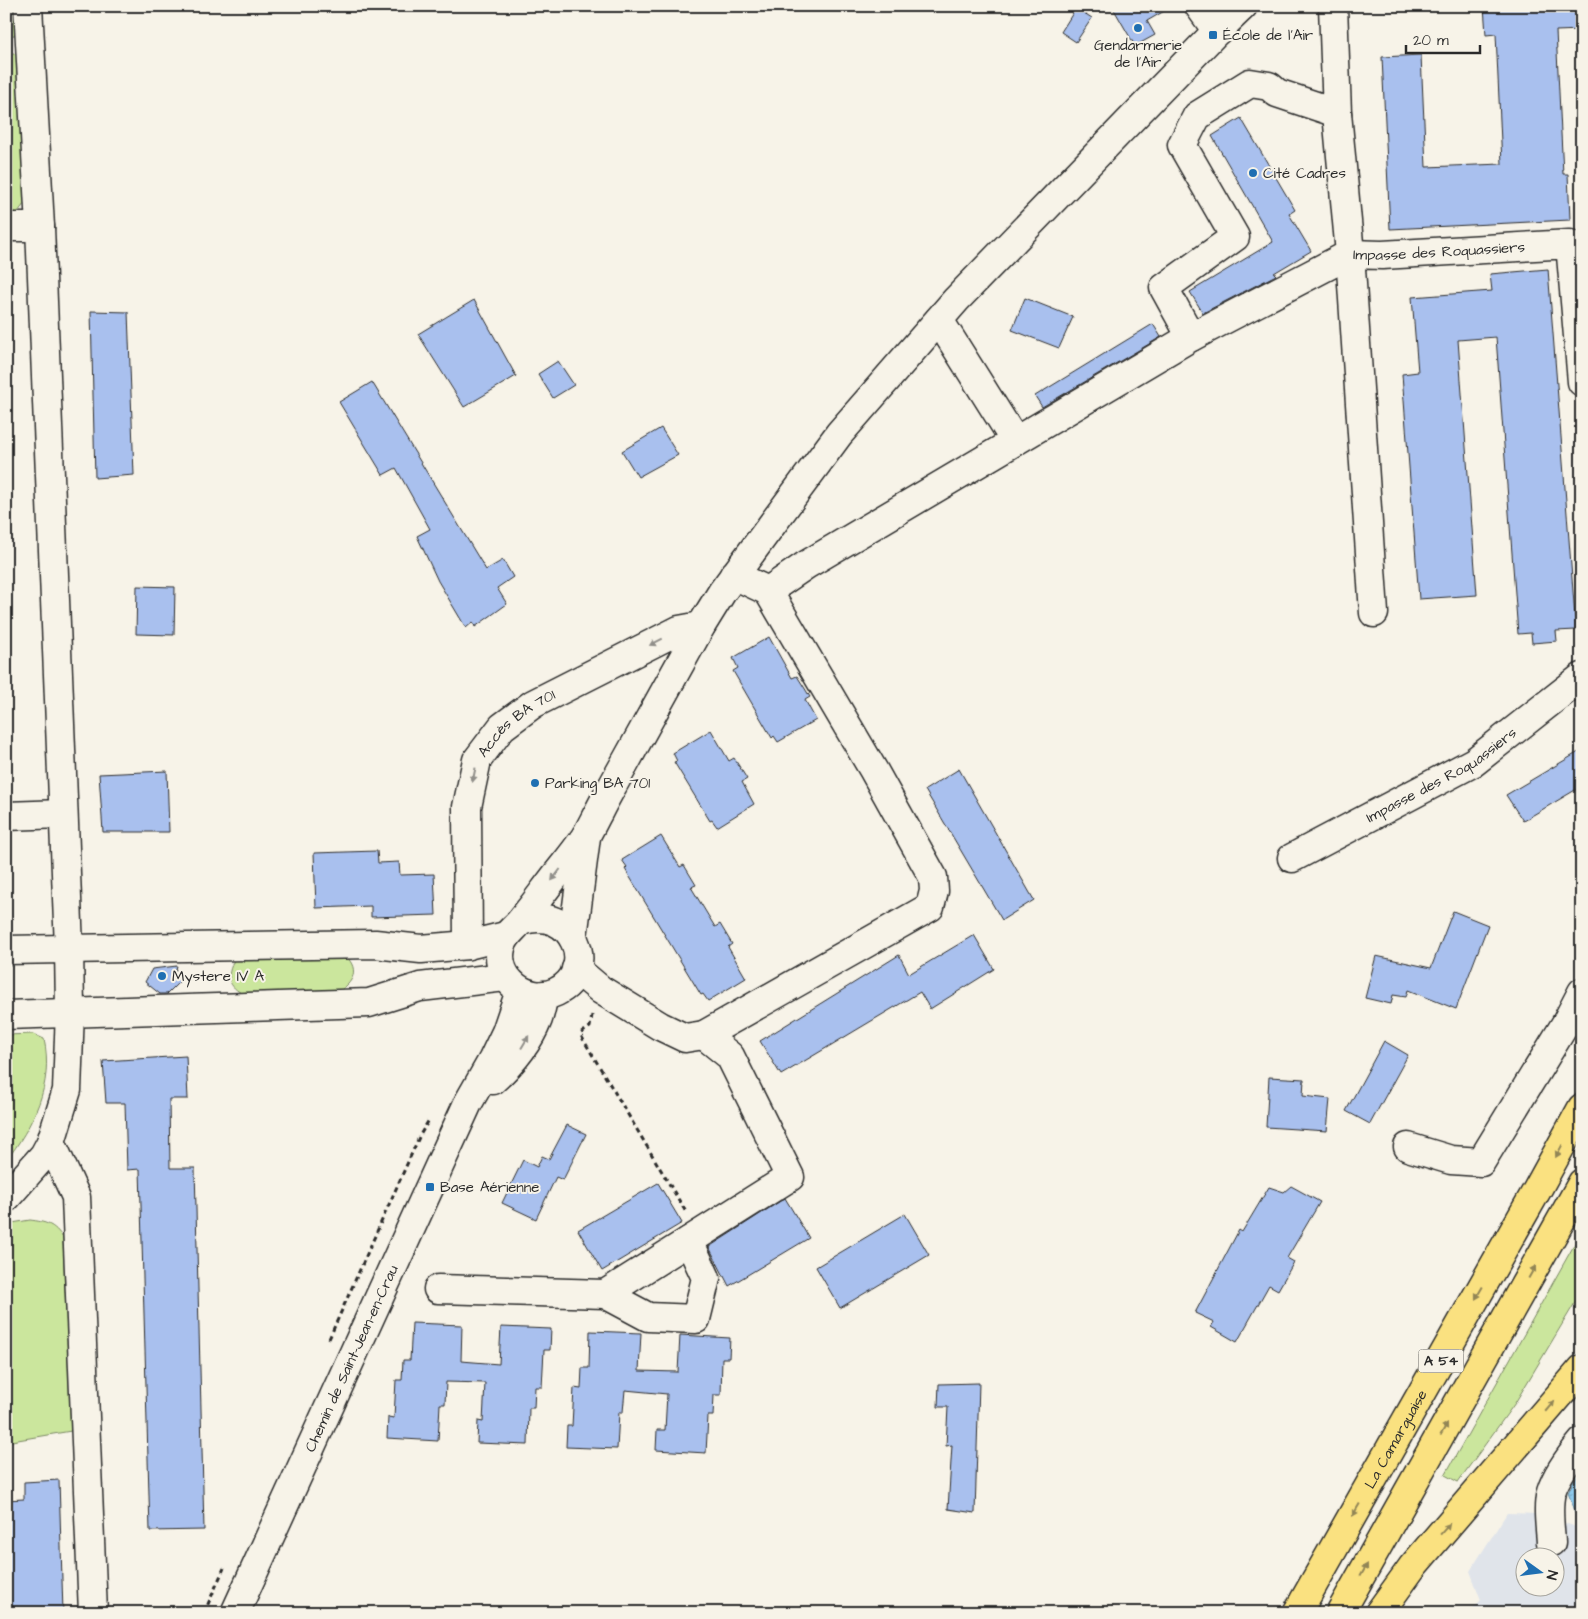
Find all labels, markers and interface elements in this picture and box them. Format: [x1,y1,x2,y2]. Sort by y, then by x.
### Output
marker: Gendarmerie de l'Air [1132,22,1144,34]
scale bar [1406,22,1479,54]
place label: École de l'Air [1223,25,1313,46]
marker: École de l'Air [1207,29,1219,41]
text: 20 m [1413,30,1449,51]
place label: Gendarmerie de l'Air [1094,35,1182,73]
place label: Cité Cadres [1263,163,1346,184]
marker: Cité Cadres [1247,167,1259,179]
street label: Impasse des Roquassiers [1353,236,1526,266]
one-way arrow [648,638,663,646]
street label: Accès BA 701 [472,684,559,761]
street label: Impasse des Roquassiers [1362,722,1521,828]
one-way arrow [470,767,478,782]
place label: Parking BA 701 [545,773,650,795]
marker: Parking BA 701 [529,777,541,789]
one-way arrow [551,868,562,881]
place label: Mystere IV A [172,966,264,988]
marker: Mystere IV A [156,970,168,982]
one-way arrow [520,1036,529,1049]
one-way arrow [1554,1144,1563,1157]
place label: Base Aérienne [440,1177,539,1198]
marker: Base Aérienne [424,1181,436,1193]
street label: Chemin de Saint-Jean-en-Crau [299,1261,403,1455]
one-way arrow [1528,1264,1536,1279]
one-way arrow [1475,1286,1484,1299]
road number: A 54 [1418,1350,1464,1372]
street label: La Camarguaise [1359,1386,1432,1492]
one-way arrow [1545,1399,1556,1412]
one-way arrow [1439,1422,1448,1435]
one-way arrow [1351,1503,1360,1517]
one-way arrow [1439,1523,1450,1536]
north arrow [1516,1546,1566,1596]
one-way arrow [1360,1563,1368,1578]
text: N [1541,1568,1562,1582]

